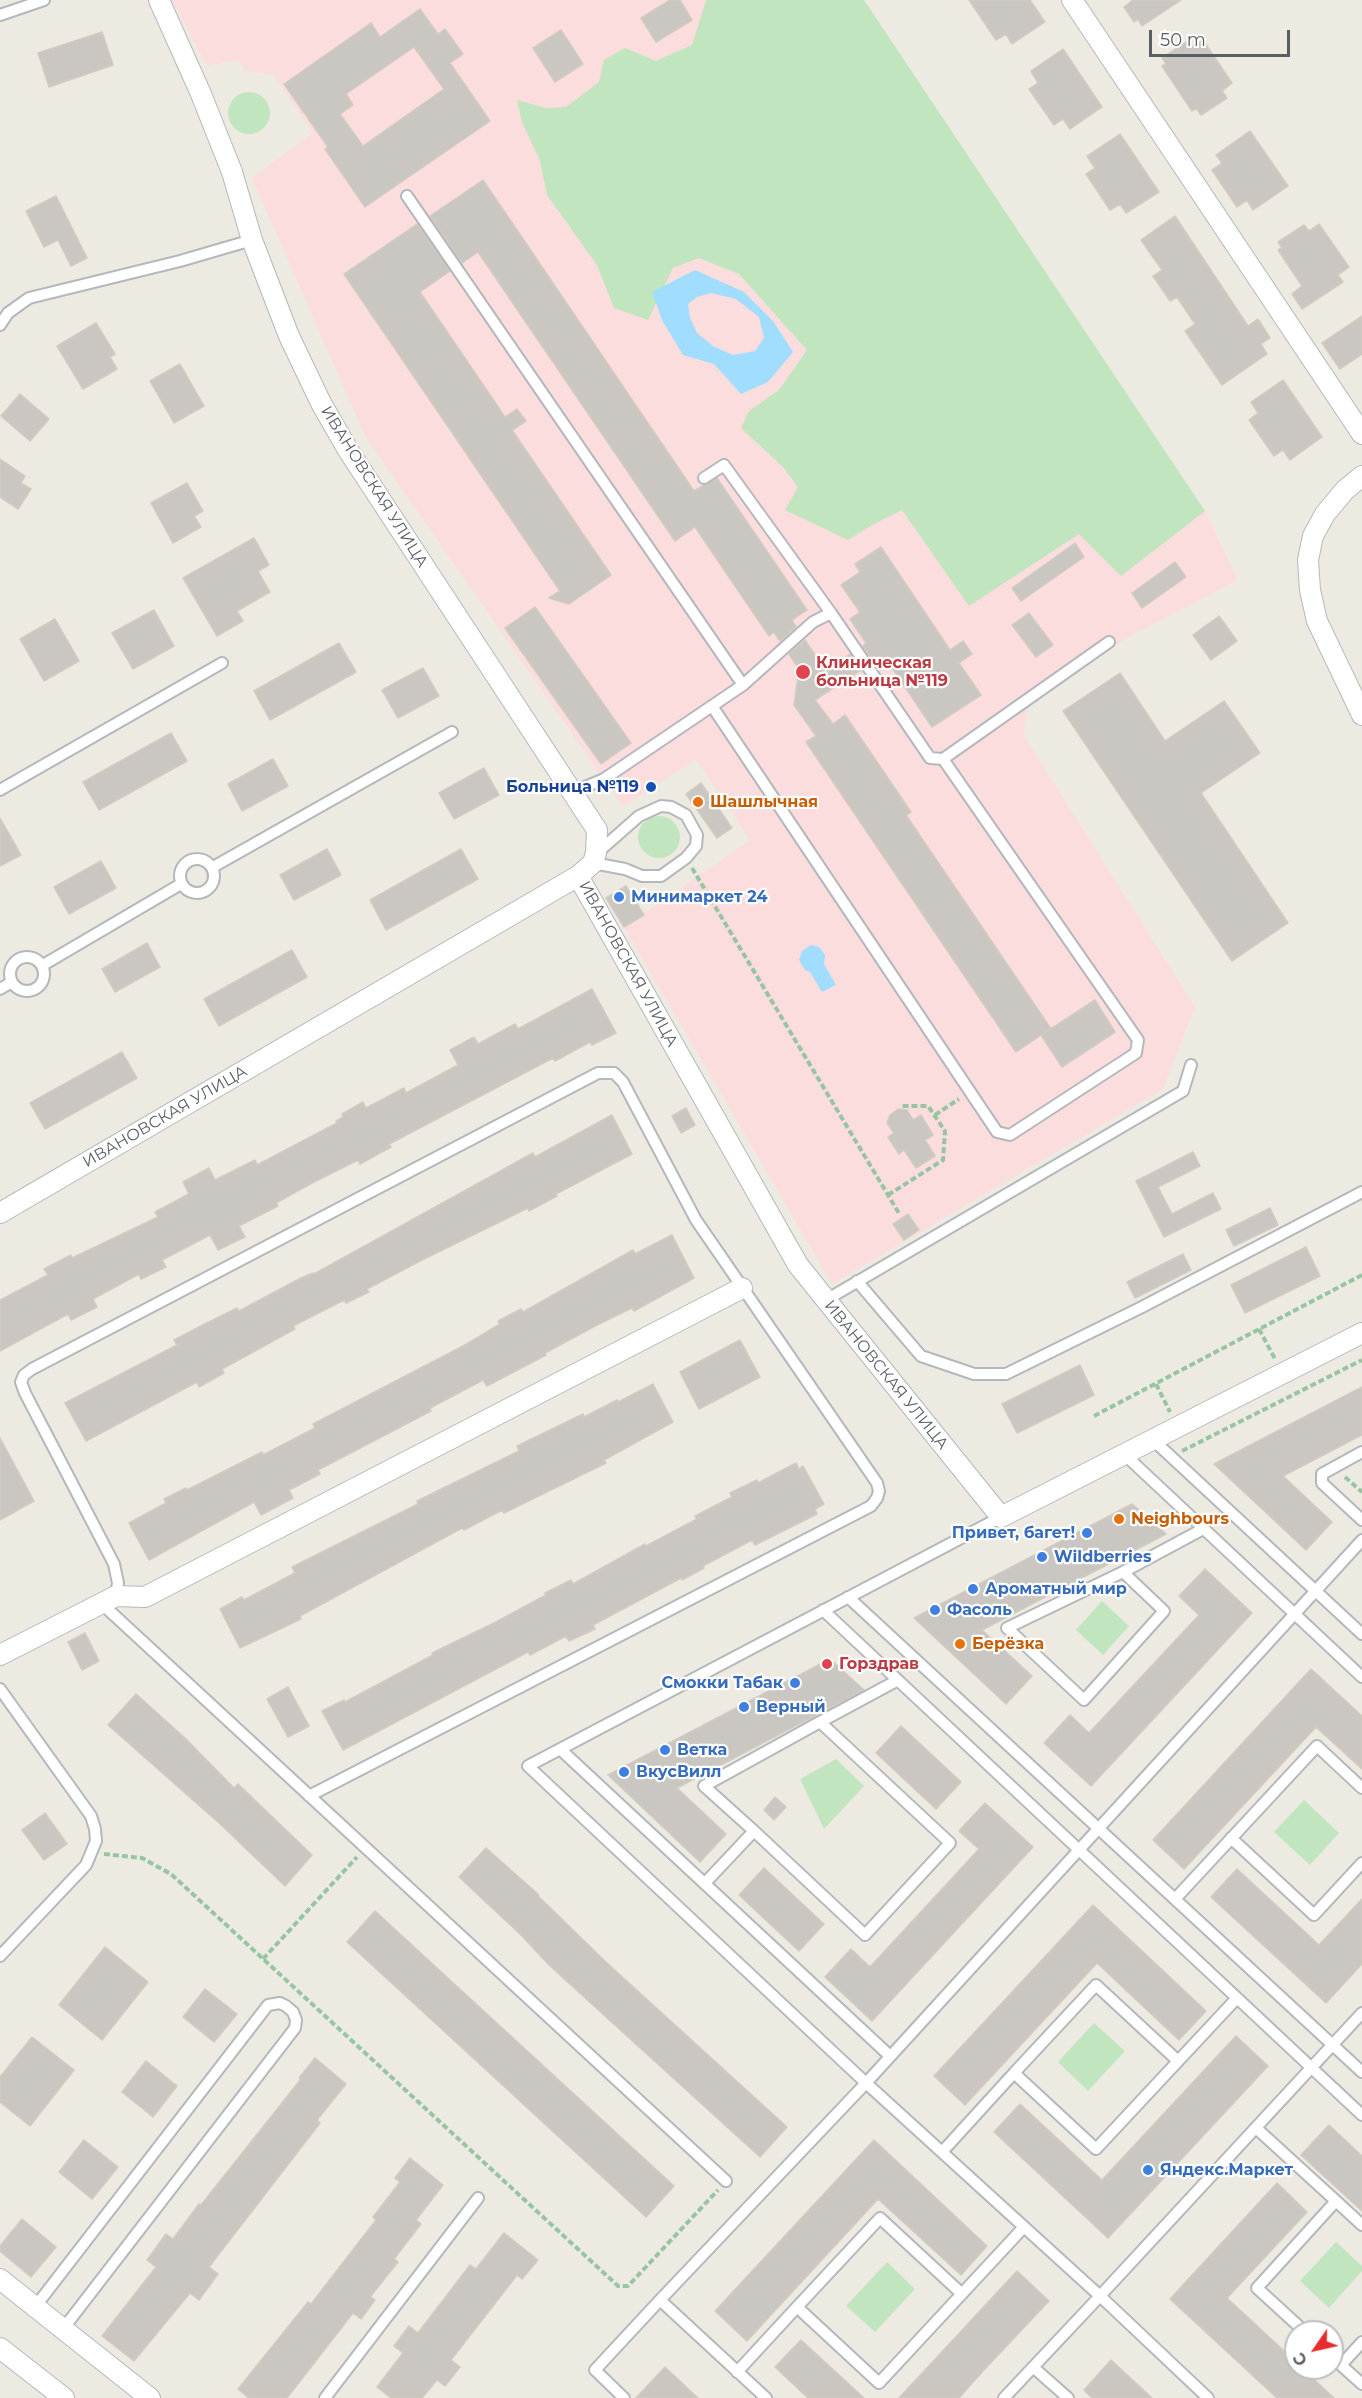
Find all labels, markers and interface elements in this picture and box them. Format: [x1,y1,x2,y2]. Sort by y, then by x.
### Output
scale bar [1152,18,1293,56]
text: 50 m [1160,29,1206,51]
street label: ИВАНОВСКАЯ УЛИЦА [316,403,432,571]
place label: Клиническая больница №119 [816,653,948,691]
marker: Клиническая больница №119 [794,663,812,681]
place label: Больница №119 [506,777,639,797]
marker: Больница №119 [644,780,658,794]
place label: Шашлычная [710,792,818,812]
marker: Шашлычная [691,795,705,809]
street label: ИВАНОВСКАЯ УЛИЦА [574,878,682,1050]
place label: Минимаркет 24 [631,887,767,907]
marker: Минимаркет 24 [612,890,626,904]
street label: ИВАНОВСКАЯ УЛИЦА [79,1062,251,1172]
street label: ИВАНОВСКАЯ УЛИЦА [820,1296,952,1454]
place label: Neighbours [1131,1509,1229,1529]
marker: Neighbours [1112,1512,1126,1526]
place label: Привет, багет! [952,1523,1075,1543]
marker: Привет, багет! [1080,1526,1094,1540]
place label: Wildberries [1054,1547,1151,1567]
marker: Wildberries [1035,1550,1049,1564]
place label: Ароматный мир [985,1579,1127,1599]
marker: Ароматный мир [966,1582,980,1596]
place label: Фасоль [947,1600,1012,1620]
marker: Фасоль [928,1603,942,1617]
place label: Берёзка [972,1634,1044,1654]
marker: Берёзка [953,1637,967,1651]
place label: Горздрав [839,1654,919,1674]
marker: Горздрав [820,1657,834,1671]
place label: Смокки Табак [661,1673,783,1693]
marker: Смокки Табак [788,1676,802,1690]
place label: Верный [756,1697,826,1717]
marker: Верный [737,1700,751,1714]
place label: Ветка [677,1740,727,1760]
marker: Ветка [658,1743,672,1757]
place label: ВкусВилл [636,1762,722,1782]
marker: ВкусВилл [617,1765,631,1779]
place label: Яндекс.Маркет [1160,2160,1293,2180]
marker: Яндекс.Маркет [1141,2163,1155,2177]
north arrow [1284,2320,1344,2380]
text: С [1289,2349,1311,2369]

